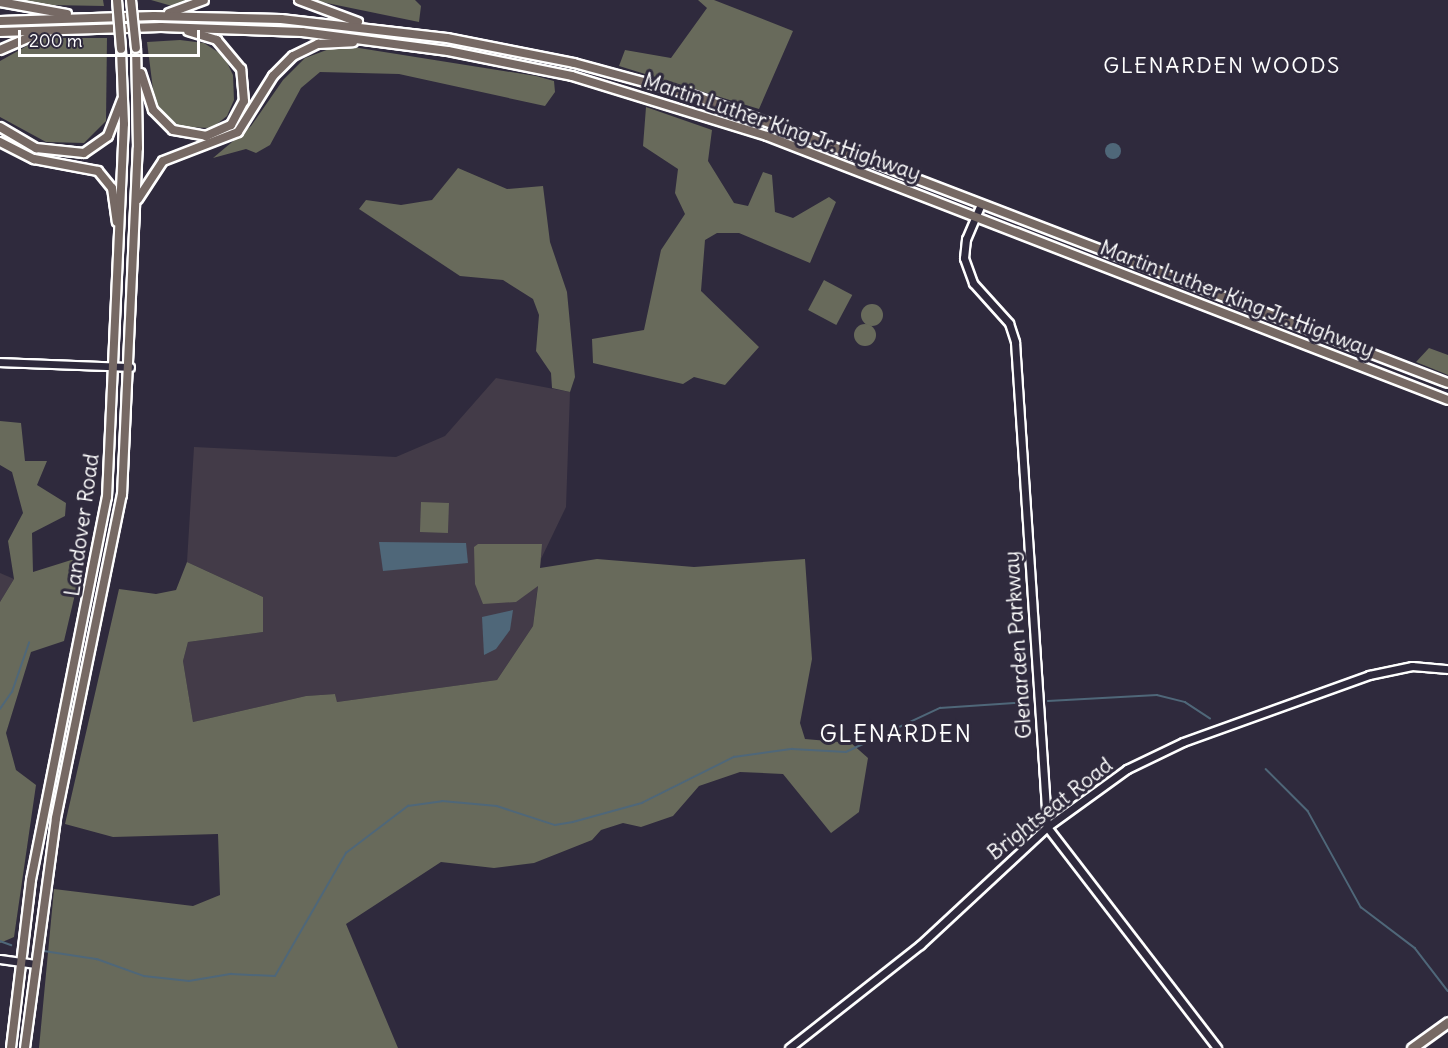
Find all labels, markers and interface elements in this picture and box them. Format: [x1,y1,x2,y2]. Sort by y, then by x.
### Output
scale bar [21,18,202,56]
text: 200 m [29,29,83,52]
district label: GLENARDEN WOODS [1103,53,1341,79]
street label: Martin Luther King Jr. Highway [640,68,924,186]
street label: Martin Luther King Jr. Highway [1096,235,1378,363]
street label: Landover Road [60,452,104,598]
street label: Glenarden Parkway [999,550,1037,740]
district label: GLENARDEN [820,720,972,748]
street label: Brightseat Road [982,752,1118,866]

